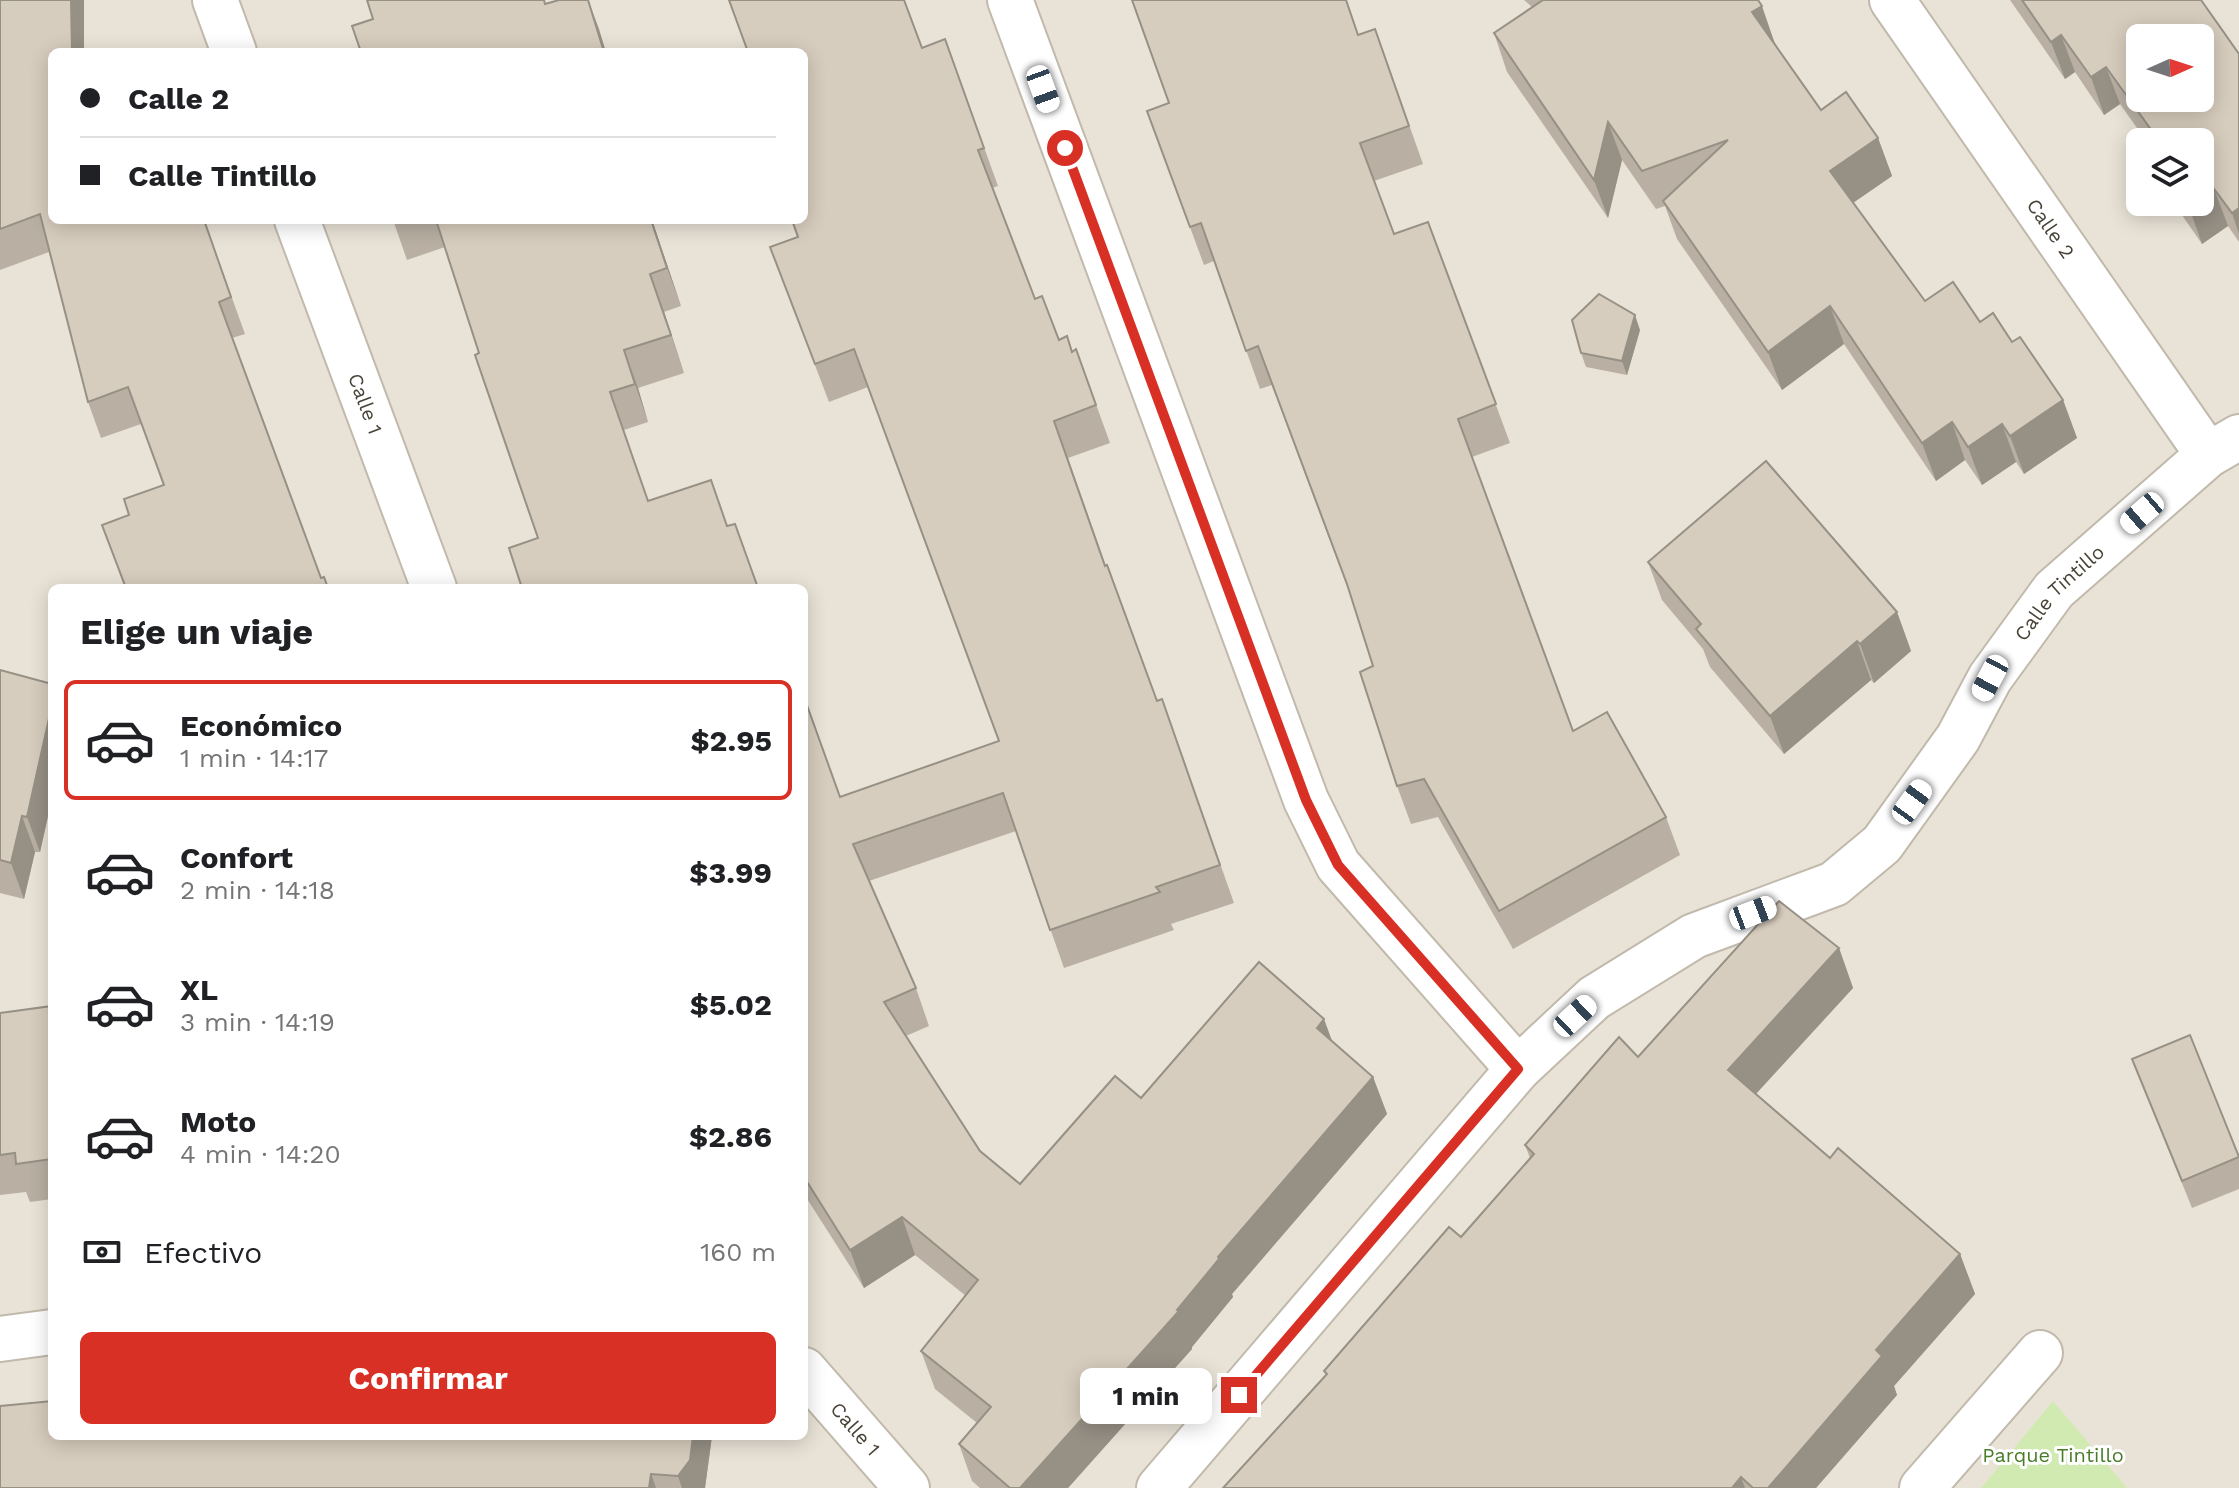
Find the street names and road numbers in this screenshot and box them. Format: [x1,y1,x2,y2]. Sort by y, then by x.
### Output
street label: Calle 2 [2022,194,2080,263]
street label: Calle 1 [343,370,388,437]
street label: Calle Tintillo [2009,540,2109,645]
street label: Calle 1 [826,1397,885,1460]

